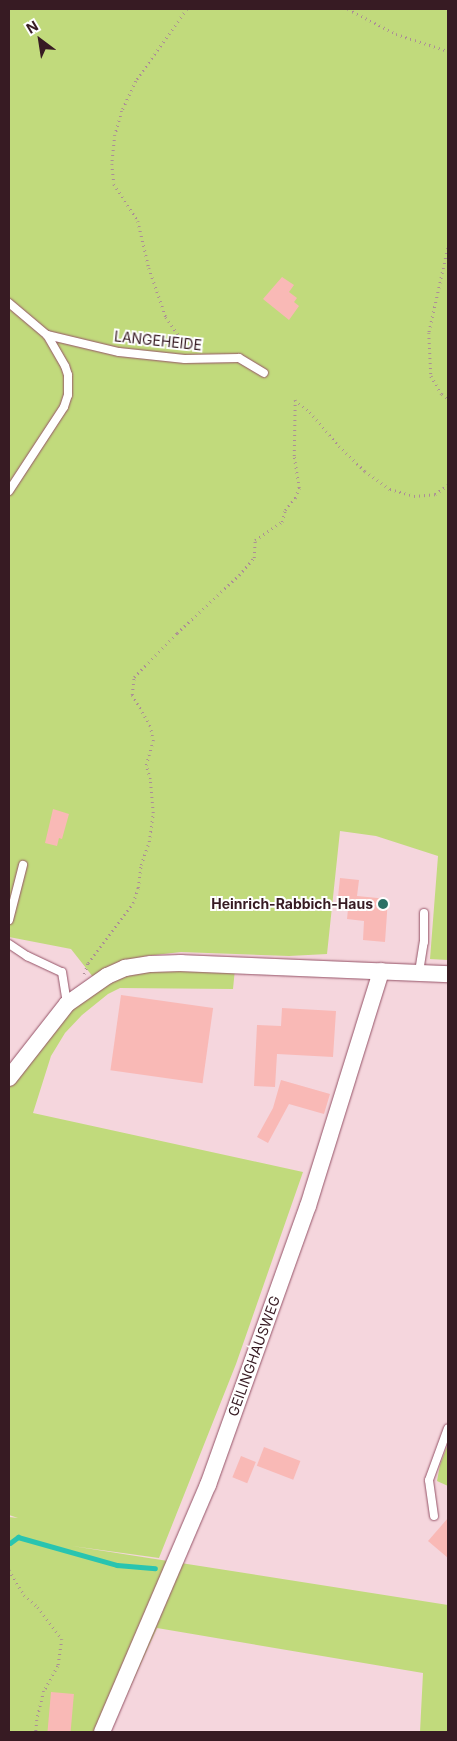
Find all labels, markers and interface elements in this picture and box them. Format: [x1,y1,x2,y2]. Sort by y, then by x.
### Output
north arrow [15,15,65,65]
text: N [23,17,41,37]
street label: LANGEHEIDE [113,328,203,354]
place label: Heinrich-Rabbich-Haus [211,896,373,912]
marker: Heinrich-Rabbich-Haus [377,898,389,910]
street label: GEILINGHAUSWEG [224,1293,284,1419]

